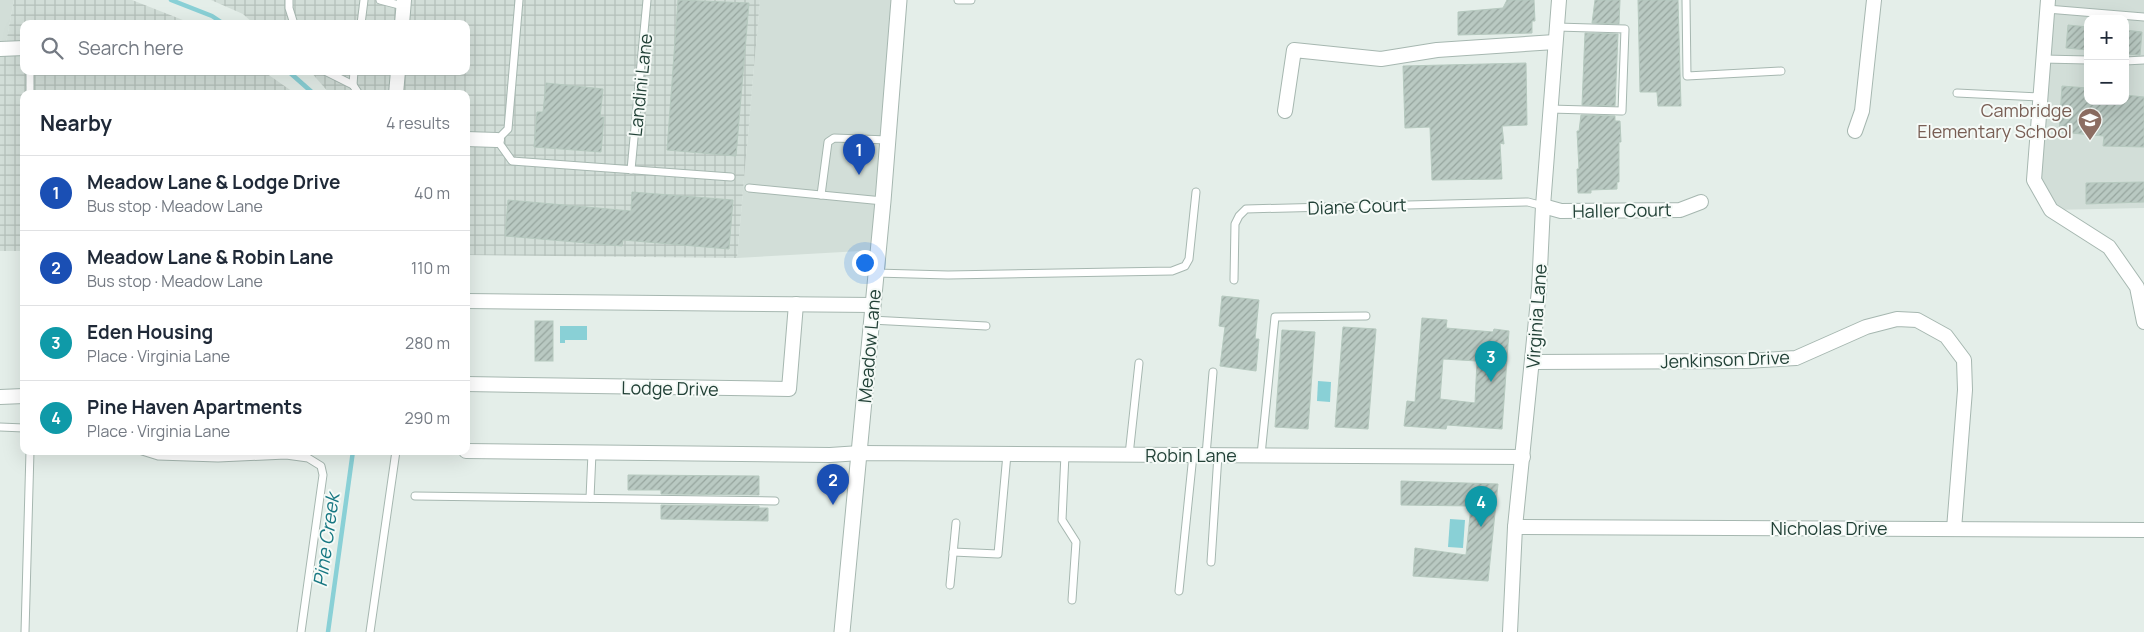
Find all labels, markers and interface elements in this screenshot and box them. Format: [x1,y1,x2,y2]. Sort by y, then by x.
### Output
map controls [2084,15,2129,105]
button: + [2084,15,2129,60]
search box [20,20,470,75]
street label: Landini Lane [623,32,657,138]
icon: search [38,34,66,62]
text: Search here [78,35,184,61]
button: − [2084,60,2129,105]
place label: Cambridge Elementary School [1917,98,2072,143]
school or university icon: Cambridge Elementary School [2077,107,2103,141]
text: Nearby [40,109,112,137]
text: 4 results [386,112,450,134]
pin: 1 [843,134,875,175]
text: Meadow Lane & Lodge Drive [87,169,340,195]
text: 1 [52,182,60,204]
text: 40 m [414,182,450,204]
street label: Diane Court [1307,192,1407,220]
text: Bus stop · Meadow Lane [87,195,263,217]
street label: Haller Court [1572,197,1672,223]
text: Meadow Lane & Robin Lane [87,244,333,270]
your location [852,250,878,276]
text: 2 [51,257,61,279]
text: 110 m [411,257,450,279]
street label: Virginia Lane [1520,263,1552,369]
text: Bus stop · Meadow Lane [87,270,263,292]
street label: Meadow Lane [852,288,886,404]
text: Eden Housing [87,319,213,345]
text: 3 [51,332,61,354]
text: 280 m [405,332,450,354]
pin: 3 [1475,341,1507,382]
text: Place · Virginia Lane [87,345,230,367]
street label: Jenkinson Drive [1660,345,1790,373]
street label: Lodge Drive [621,375,719,401]
text: Pine Haven Apartments [87,394,302,420]
text: 4 [51,407,61,429]
text: 290 m [404,407,450,429]
text: Place · Virginia Lane [87,420,230,442]
street label: Robin Lane [1145,443,1237,467]
pin: 2 [817,464,849,505]
pin: 4 [1465,486,1497,527]
water label: Pine Creek [307,489,346,588]
street label: Nicholas Drive [1770,516,1888,540]

